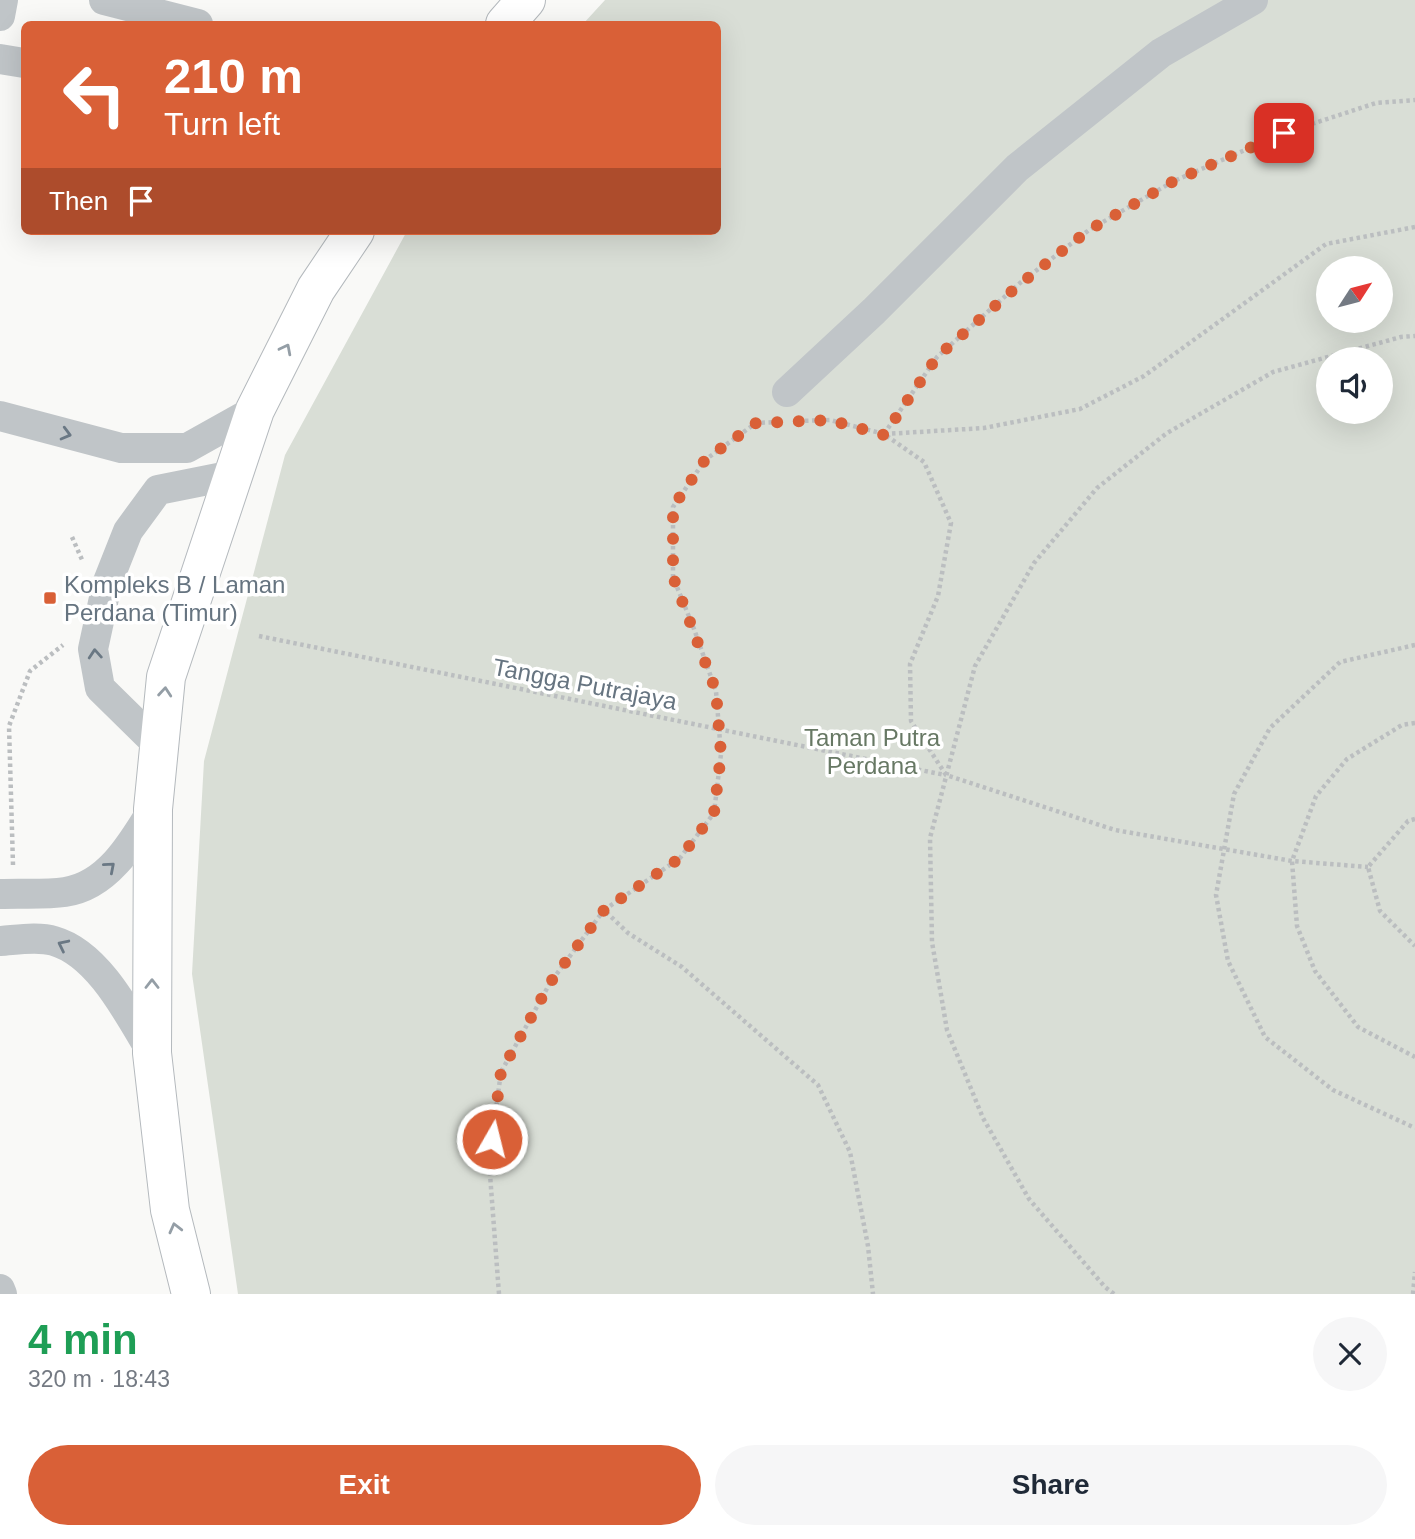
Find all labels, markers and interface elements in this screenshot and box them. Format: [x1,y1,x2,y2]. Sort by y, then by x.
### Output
icon: left [49,49,140,140]
text: 210 m [164,49,303,103]
pin [1254,103,1314,163]
text: Turn left [164,106,280,142]
icon: arrive [1265,114,1303,152]
icon: arrive [122,182,160,220]
text: Then [49,186,108,216]
north arrow [1316,256,1393,332]
map controls [1316,256,1393,424]
one-way arrow [277,344,291,356]
button: sound [1316,347,1393,424]
one-way arrow [60,426,72,440]
place label: Kompleks B / Laman Perdana (Timur) [64,571,285,626]
marker: Kompleks B / Laman Perdana (Timur) [42,590,58,606]
one-way arrow [88,648,103,659]
street label: Tangga Putrajaya [491,653,680,715]
one-way arrow [157,686,172,697]
park label: Taman Putra Perdana [804,724,941,779]
one-way arrow [102,863,115,875]
one-way arrow [58,940,70,954]
one-way arrow [144,979,160,989]
position arrow [455,1102,529,1176]
one-way arrow [168,1222,183,1234]
text: 4 min [28,1316,138,1363]
button: close [1313,1317,1387,1391]
text: 320 m · 18:43 [28,1366,170,1392]
button: Exit [28,1445,701,1525]
button: Share [715,1445,1387,1525]

